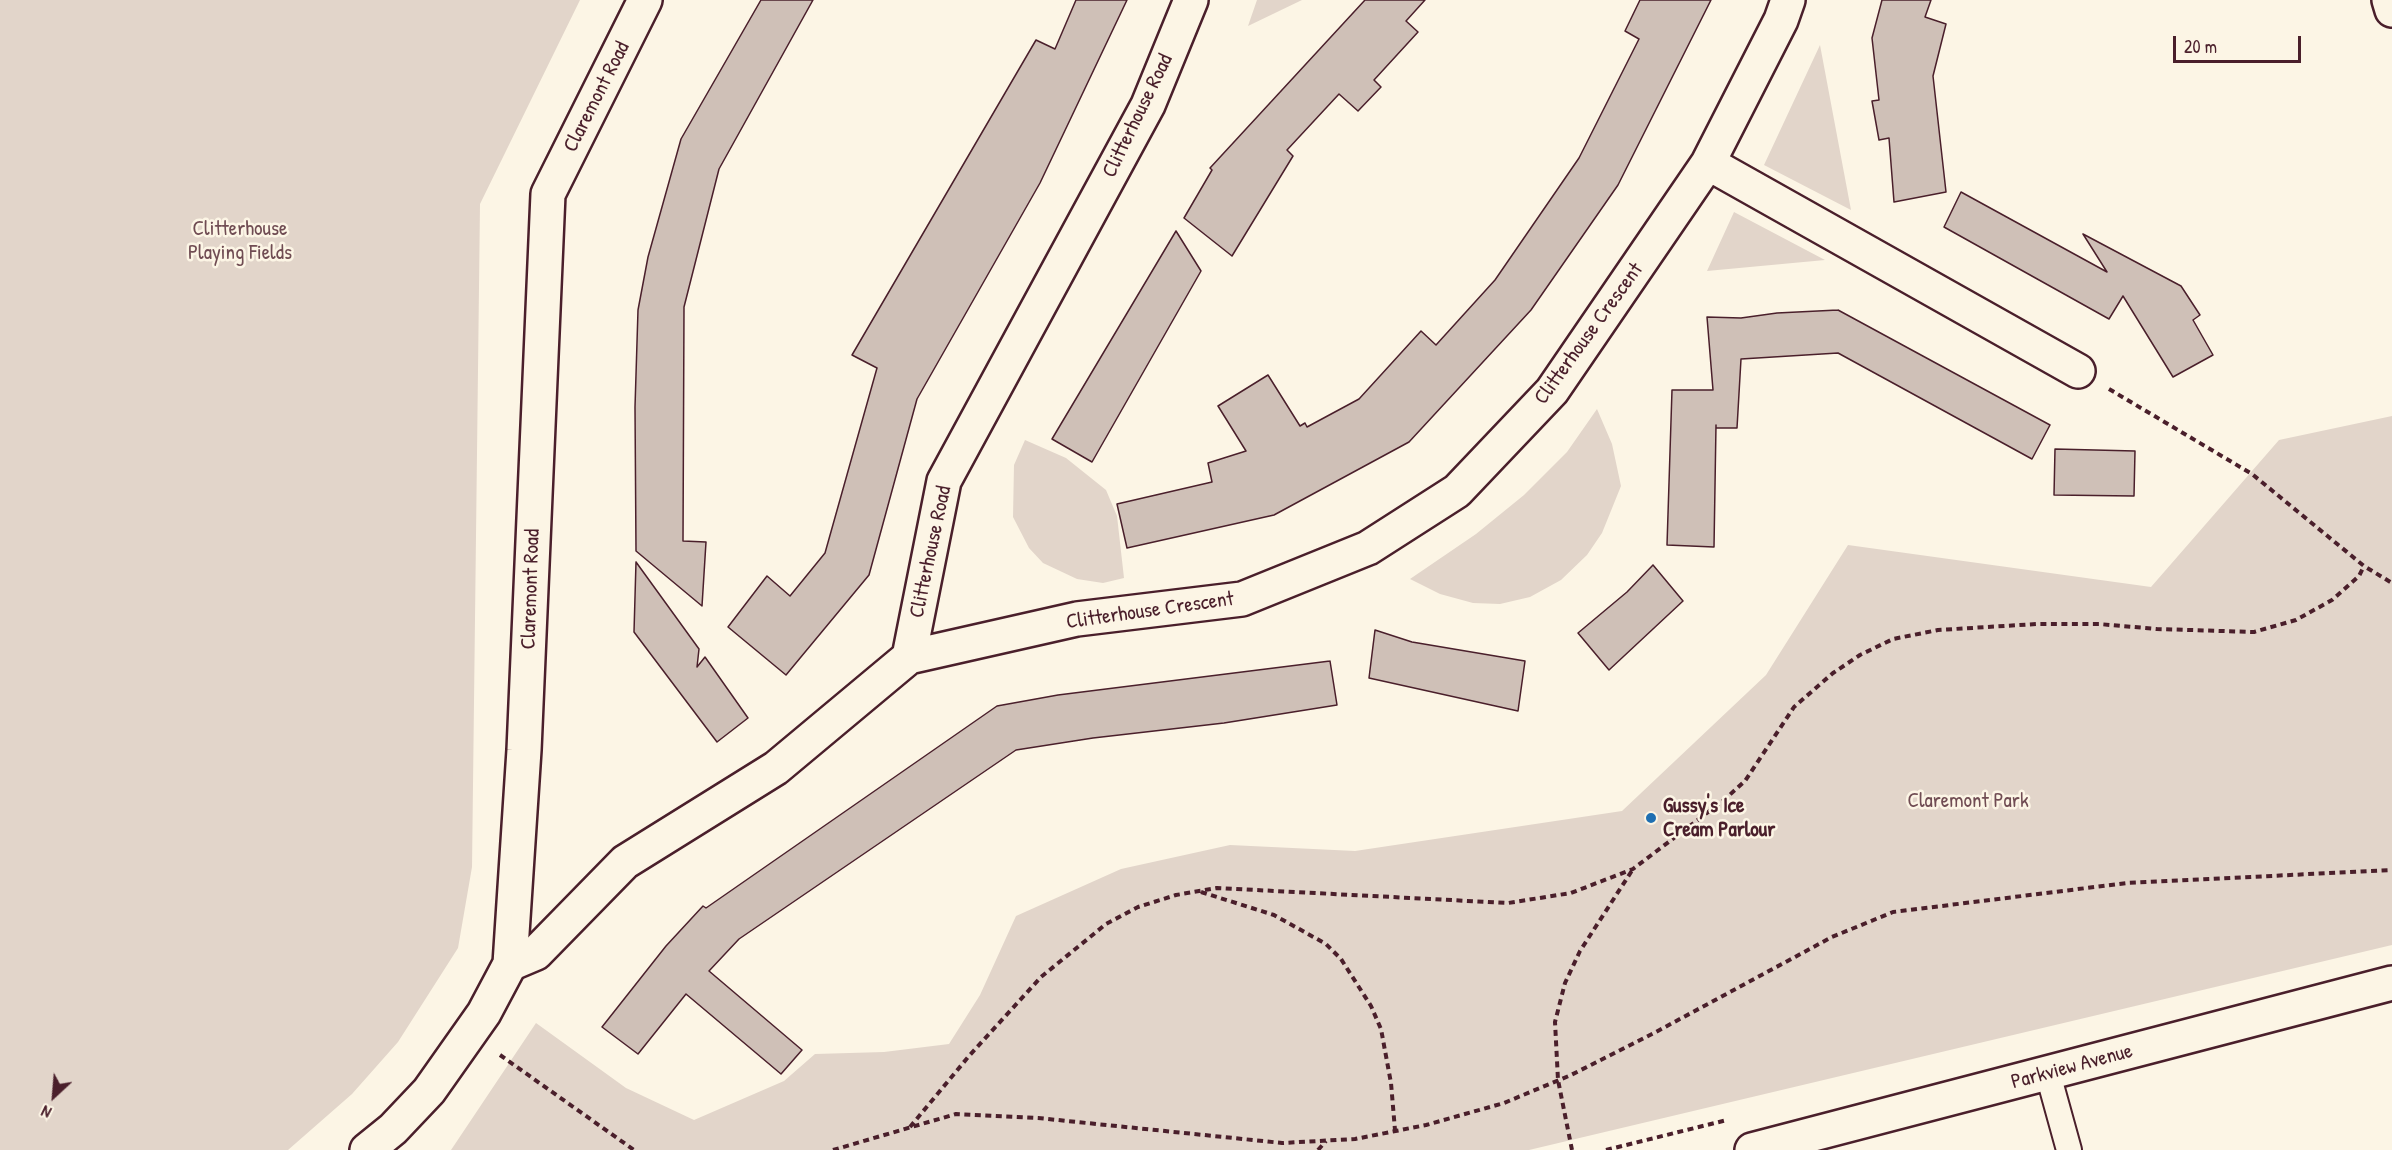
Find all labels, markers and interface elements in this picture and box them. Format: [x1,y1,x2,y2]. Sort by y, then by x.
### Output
scale bar [2176,24,2304,62]
text: 20 m [2184,34,2217,59]
street label: Claremont Road [558,38,636,156]
street label: Clitterhouse Road [1097,50,1179,182]
park label: Clitterhouse Playing Fields [188,216,292,266]
street label: Clitterhouse Crescent [1529,258,1649,410]
street label: Clitterhouse Road [905,484,957,620]
street label: Claremont Road [516,528,546,650]
street label: Clitterhouse Crescent [1065,587,1235,635]
park label: Claremont Park [1907,788,2029,814]
place label: Gussy's Ice Cream Parlour [1663,793,1775,843]
marker: Gussy's Ice Cream Parlour [1644,811,1658,825]
street label: Parkview Avenue [2009,1039,2135,1095]
north arrow [24,1066,84,1126]
text: N [37,1100,55,1124]

